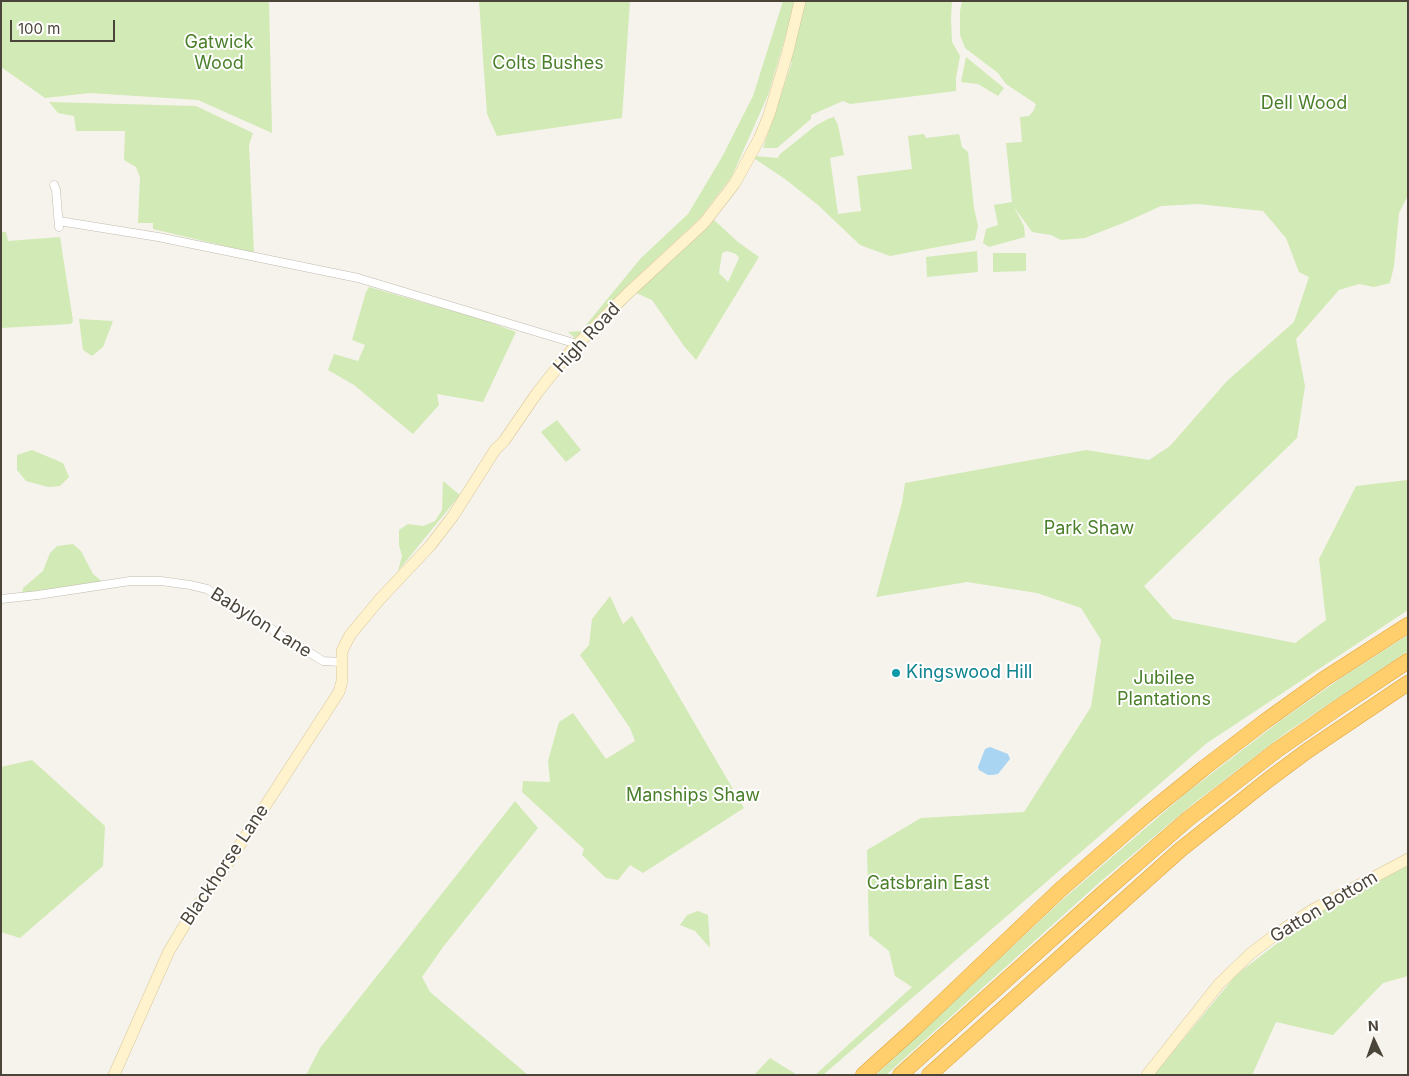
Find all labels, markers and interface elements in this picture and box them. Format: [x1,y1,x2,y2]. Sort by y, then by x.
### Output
scale bar [12,10,118,42]
text: 100 m [18,19,60,38]
park label: Gatwick Wood [185,32,253,74]
park label: Colts Bushes [492,53,604,75]
park label: Dell Wood [1261,93,1347,115]
street label: High Road [549,298,625,378]
park label: Park Shaw [1044,518,1134,540]
street label: Babylon Lane [207,583,315,663]
place label: Kingswood Hill [906,662,1032,684]
marker: Kingswood Hill [890,667,902,679]
park label: Jubilee Plantations [1117,668,1211,711]
park label: Manships Shaw [626,785,760,807]
street label: Blackhorse Lane [177,800,273,930]
street label: Gatton Bottom [1266,866,1382,948]
park label: Catsbrain East [867,873,989,895]
north arrow [1349,1016,1399,1066]
text: N [1367,1017,1379,1034]

